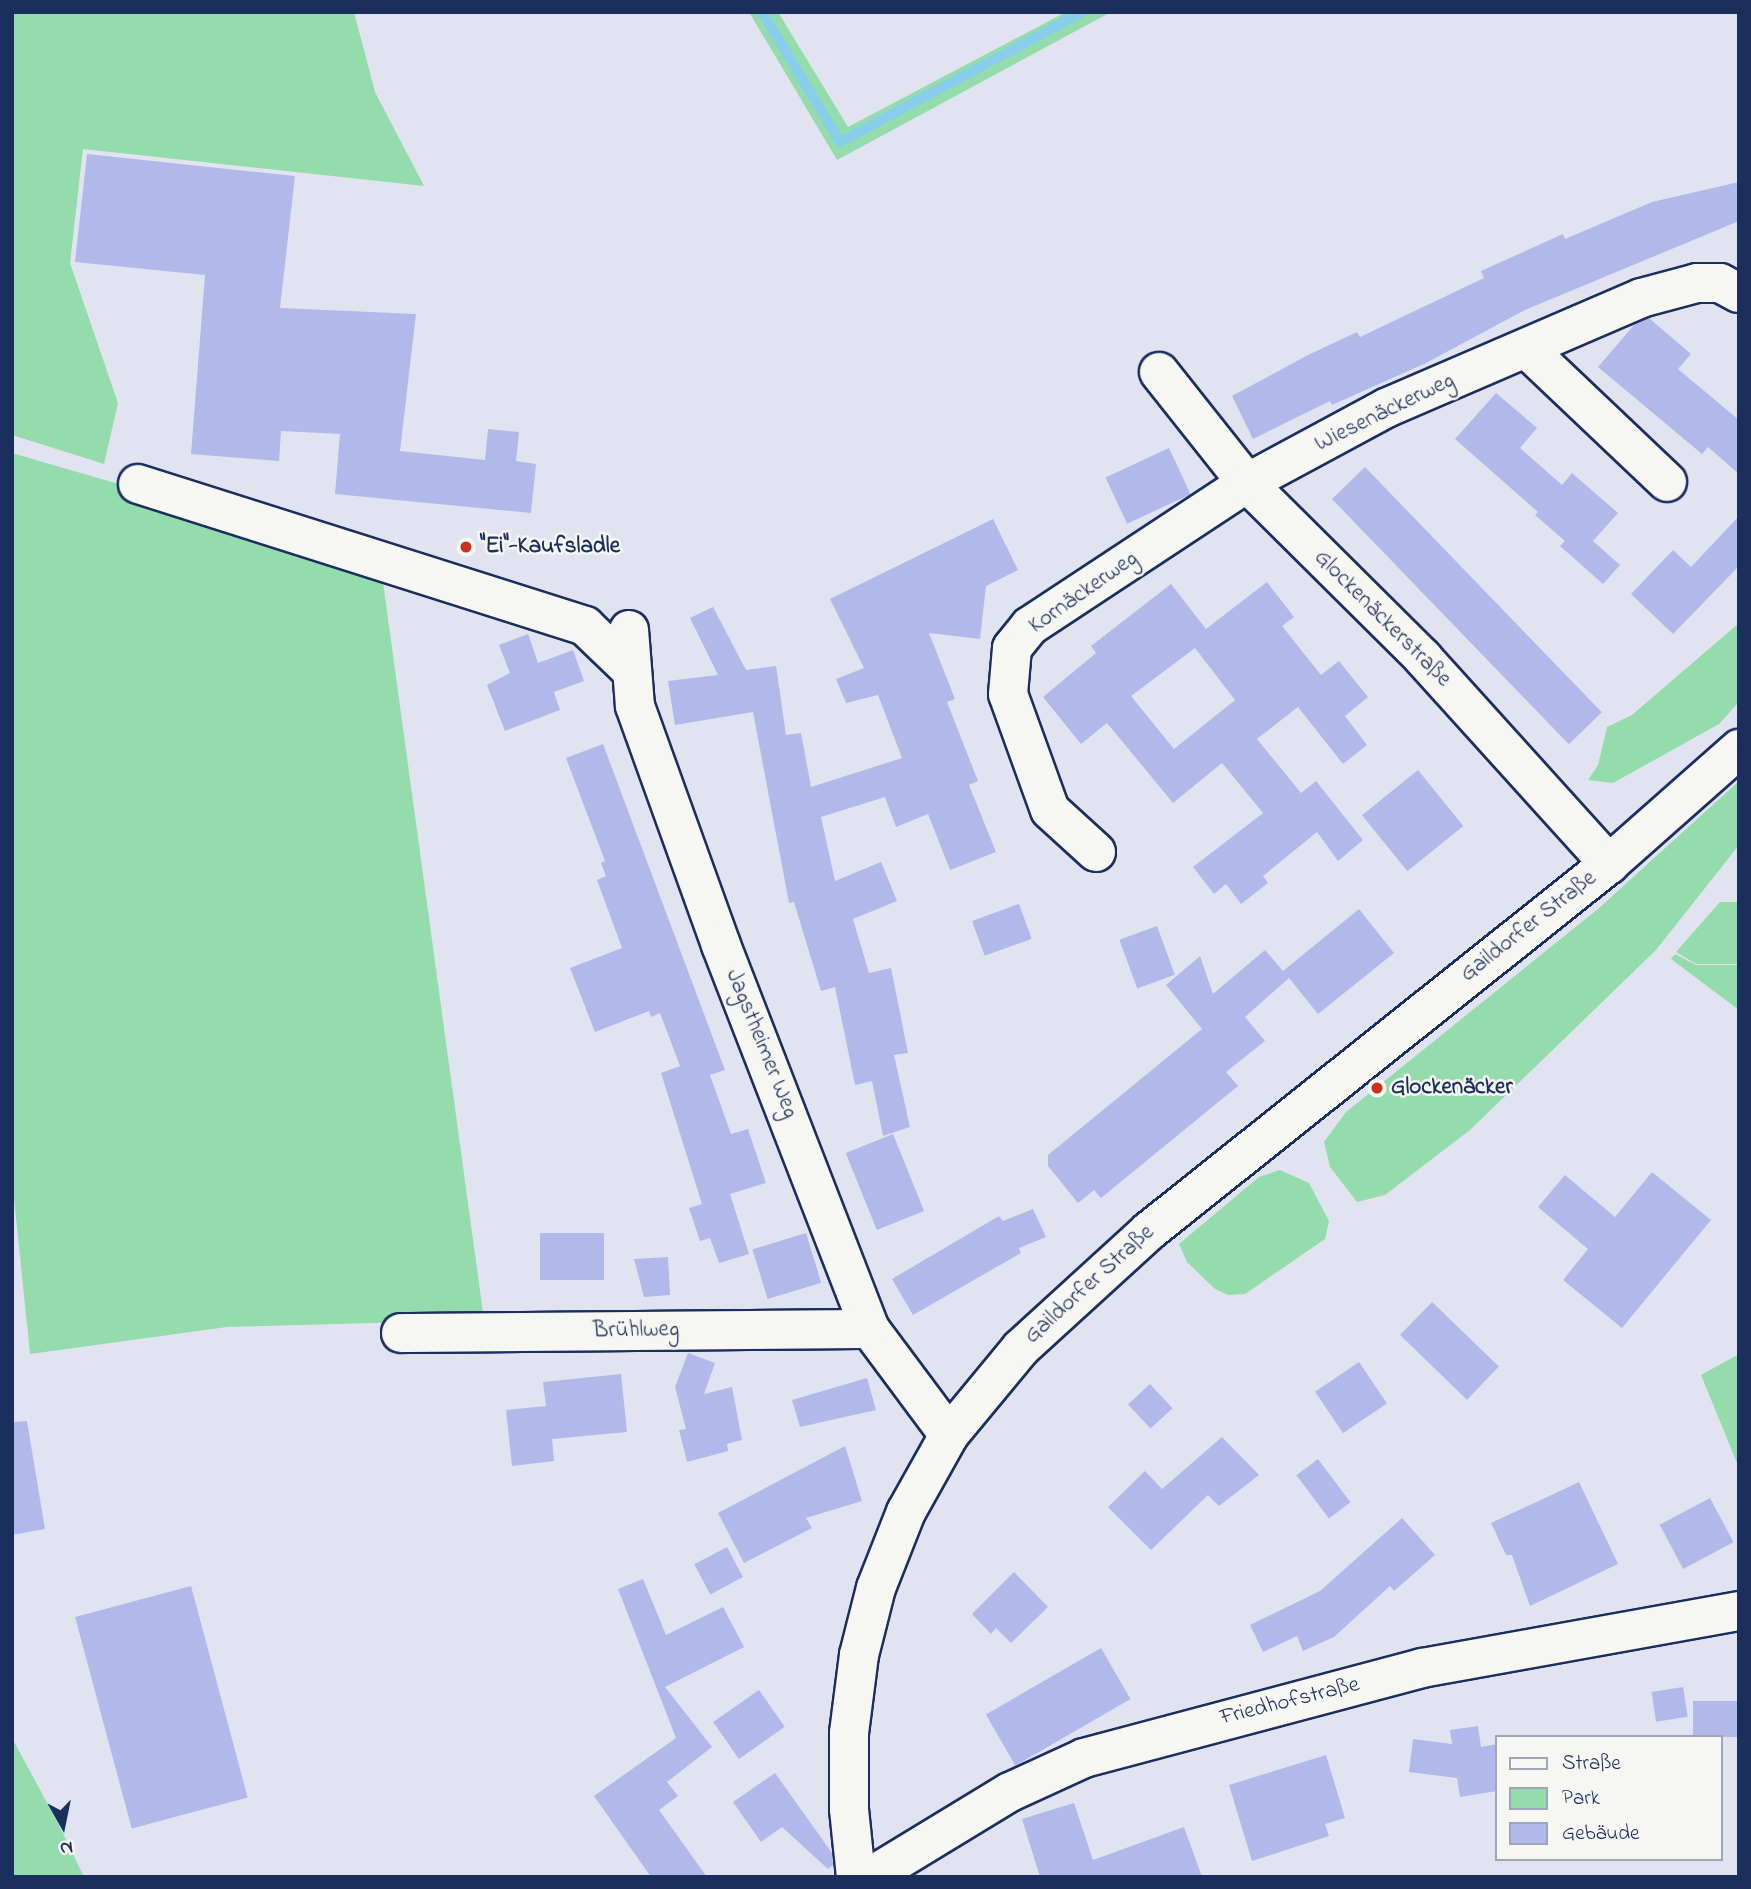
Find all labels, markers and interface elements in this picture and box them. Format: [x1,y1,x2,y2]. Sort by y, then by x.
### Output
street label: Wiesenäckerweg [1311,367,1459,459]
place label: "Ei"-Kaufsladle [480,533,620,561]
marker: "Ei"-Kaufsladle [458,539,474,555]
street label: Kornäckerweg [1024,545,1144,641]
street label: Glockenäckerstraße [1308,545,1456,693]
street label: Gaildorfer Straße [1455,865,1603,989]
street label: Jagstheimer Weg [719,965,803,1123]
place label: Glockenäcker [1391,1074,1513,1102]
marker: Glockenäcker [1369,1080,1385,1096]
street label: Gaildorfer Straße [1019,1220,1161,1350]
street label: Brühlweg [593,1316,679,1346]
street label: Friedhofstraße [1218,1671,1362,1733]
legend [1496,1735,1723,1861]
text: Straße [1562,1749,1621,1779]
text: Park [1562,1784,1600,1814]
north arrow [28,1791,98,1861]
text: Gebäude [1562,1819,1639,1849]
text: N [58,1833,75,1862]

